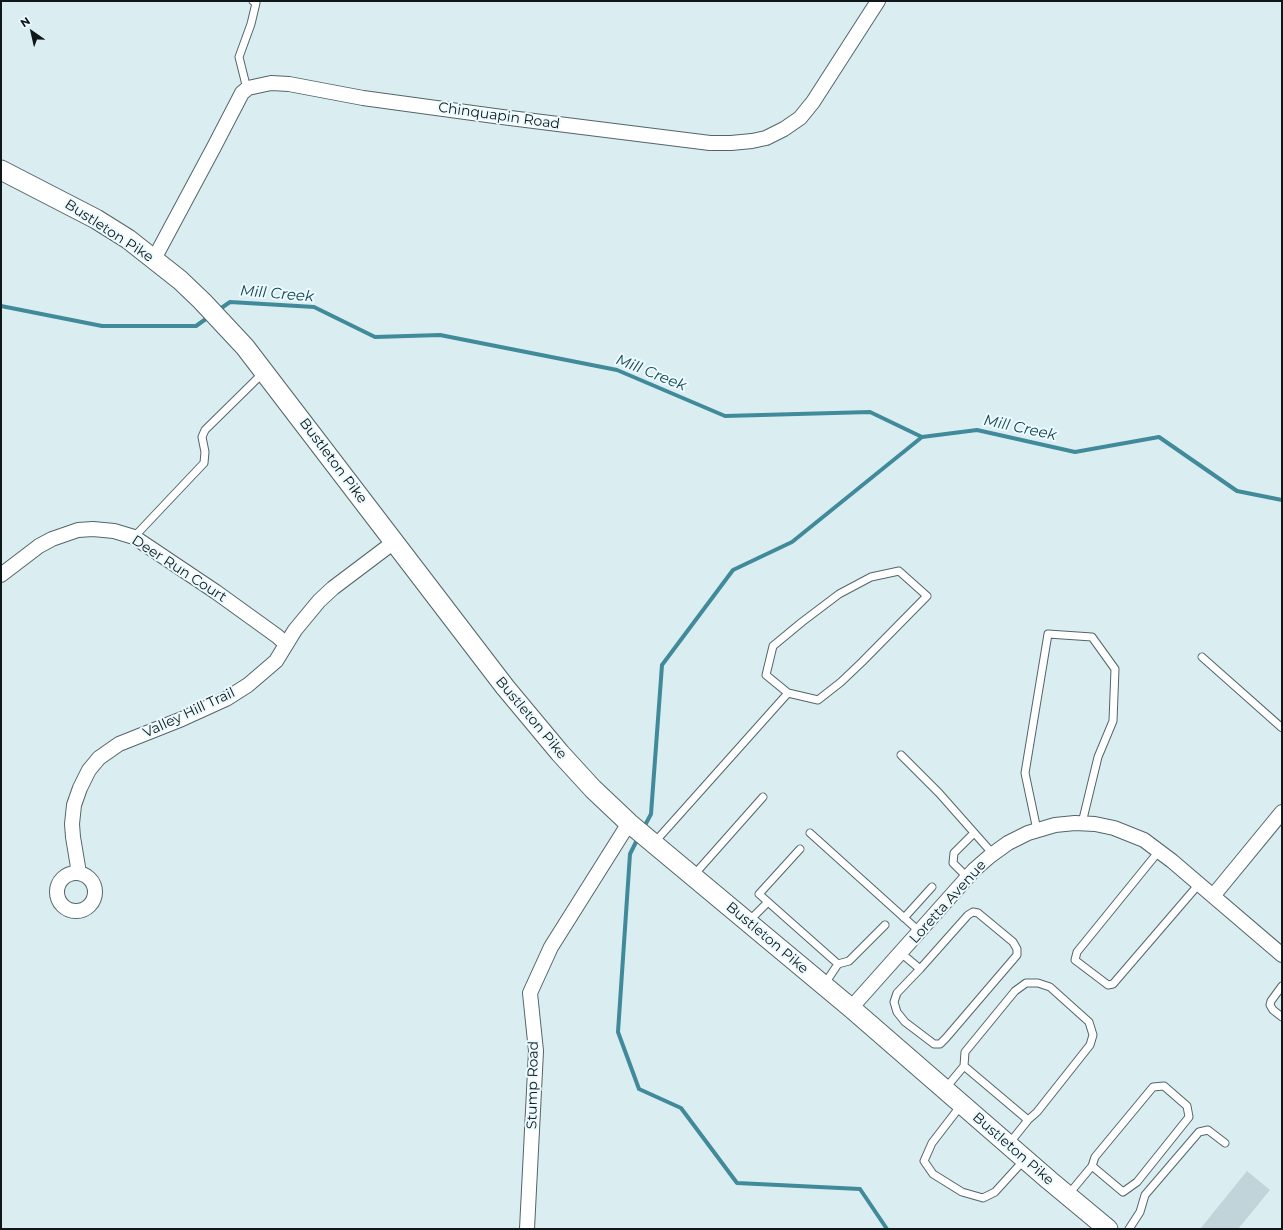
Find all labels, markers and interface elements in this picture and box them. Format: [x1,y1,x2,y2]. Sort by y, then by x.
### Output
north arrow [12,12,52,52]
text: N [18,14,33,30]
street label: Chinquapin Road [437,99,561,133]
street label: Bustleton Pike [61,196,157,266]
water label: Mill Creek [239,282,315,306]
water label: Mill Creek [613,351,689,395]
water label: Mill Creek [982,412,1058,444]
street label: Bustleton Pike [295,415,371,507]
street label: Deer Run Court [128,532,230,606]
street label: Bustleton Pike [492,673,570,763]
street label: Valley Hill Trail [140,684,238,742]
street label: Loretta Avenue [906,857,990,947]
street label: Bustleton Pike [722,899,812,977]
street label: Stump Road [524,1041,542,1129]
street label: Bustleton Pike [969,1109,1057,1189]

